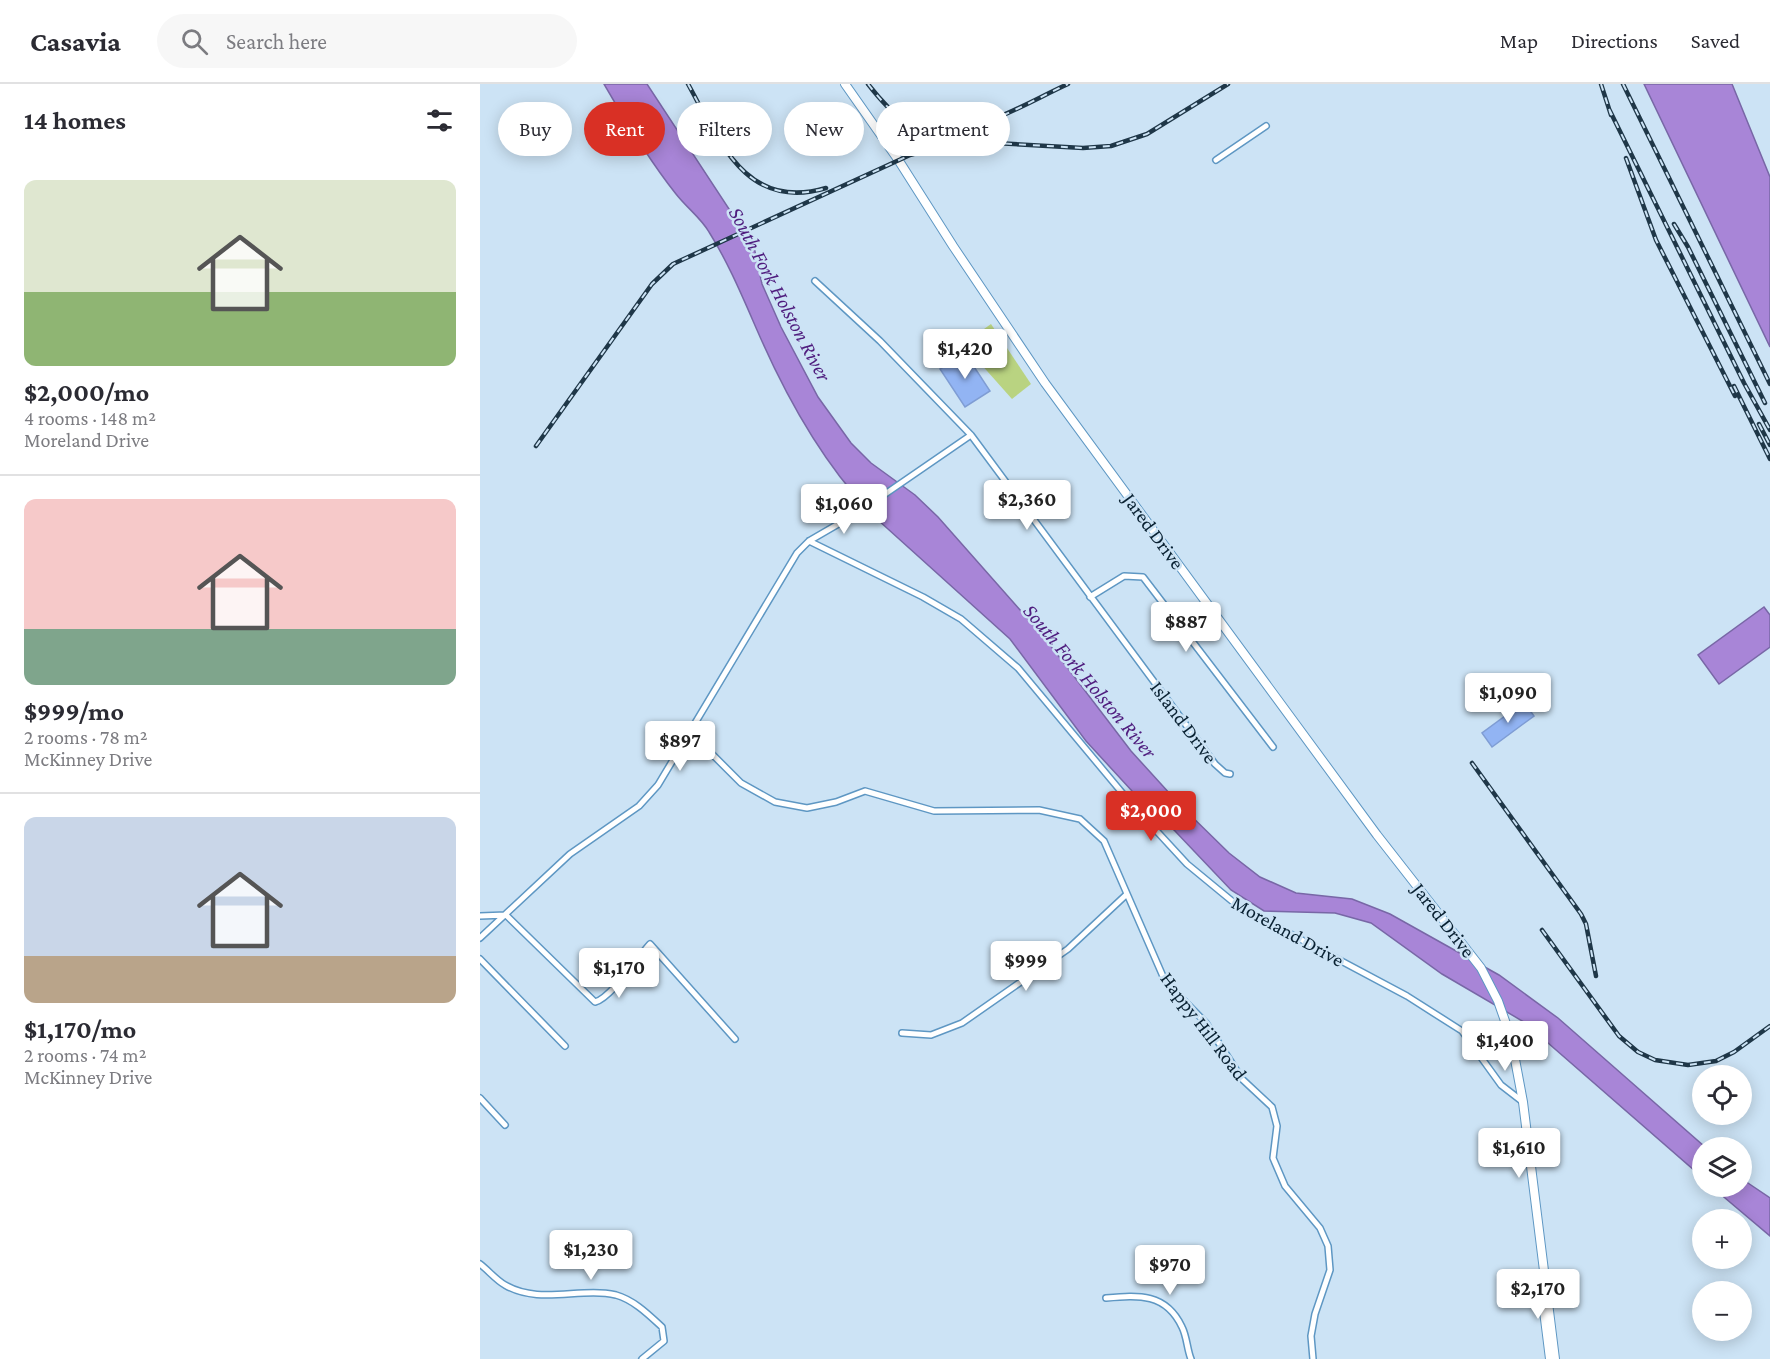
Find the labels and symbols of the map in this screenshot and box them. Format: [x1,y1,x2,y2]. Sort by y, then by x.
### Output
water label: South Fork Holston River [724,203,836,386]
pin: $1,420 [916,329,1014,380]
pin: $2,360 [978,480,1076,531]
pin: $1,060 [795,484,893,535]
street label: Jared Drive [1117,487,1189,574]
water label: South Fork Holston River [1018,599,1162,763]
pin: $887 [1150,602,1222,653]
pin: $1,090 [1459,673,1557,724]
street label: Island Drive [1146,677,1222,767]
pin: $897 [644,721,716,772]
pin: $2,000 [1102,791,1200,842]
street label: Jared Drive [1406,877,1480,962]
street label: Moreland Drive [1228,891,1348,971]
pin: $999 [990,941,1062,992]
pin: $1,170 [570,948,668,999]
street label: Happy Hill Road [1155,968,1252,1085]
pin: $1,400 [1456,1021,1554,1072]
pin: $1,610 [1470,1128,1568,1179]
pin: $1,230 [542,1230,640,1281]
pin: $970 [1134,1245,1206,1296]
pin: $2,170 [1489,1269,1587,1320]

